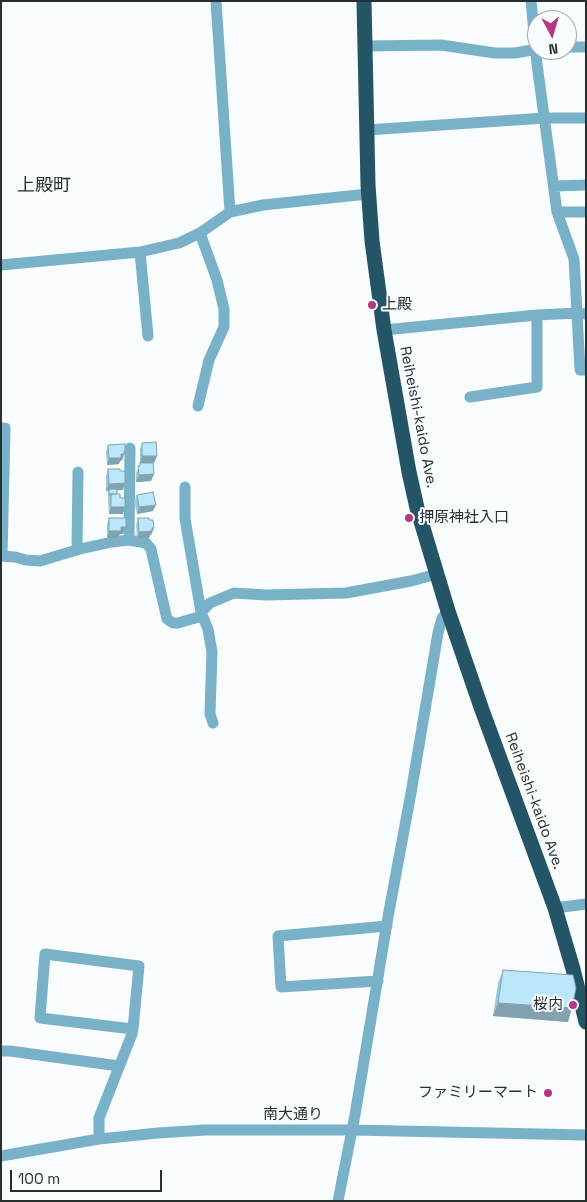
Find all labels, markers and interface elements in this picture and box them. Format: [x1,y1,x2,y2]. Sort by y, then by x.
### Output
north arrow [527,10,577,60]
text: N [548,39,559,58]
district label: 上殿町 [17,175,71,197]
place label: 上殿 [382,296,412,314]
marker: 上殿 [366,299,378,311]
street label: Reiheishi-kaido Ave. [395,345,441,489]
place label: 押原神社入口 [419,509,509,527]
marker: 押原神社入口 [403,512,415,524]
street label: Reiheishi-kaido Ave. [501,730,567,872]
place label: 桜内 [533,996,563,1014]
marker: 桜内 [567,999,579,1011]
place label: ファミリーマート [418,1084,538,1102]
marker: ファミリーマート [542,1087,554,1099]
street label: 南大通り [263,1106,323,1124]
scale bar [12,1160,165,1192]
text: 100 m [18,1169,60,1188]

